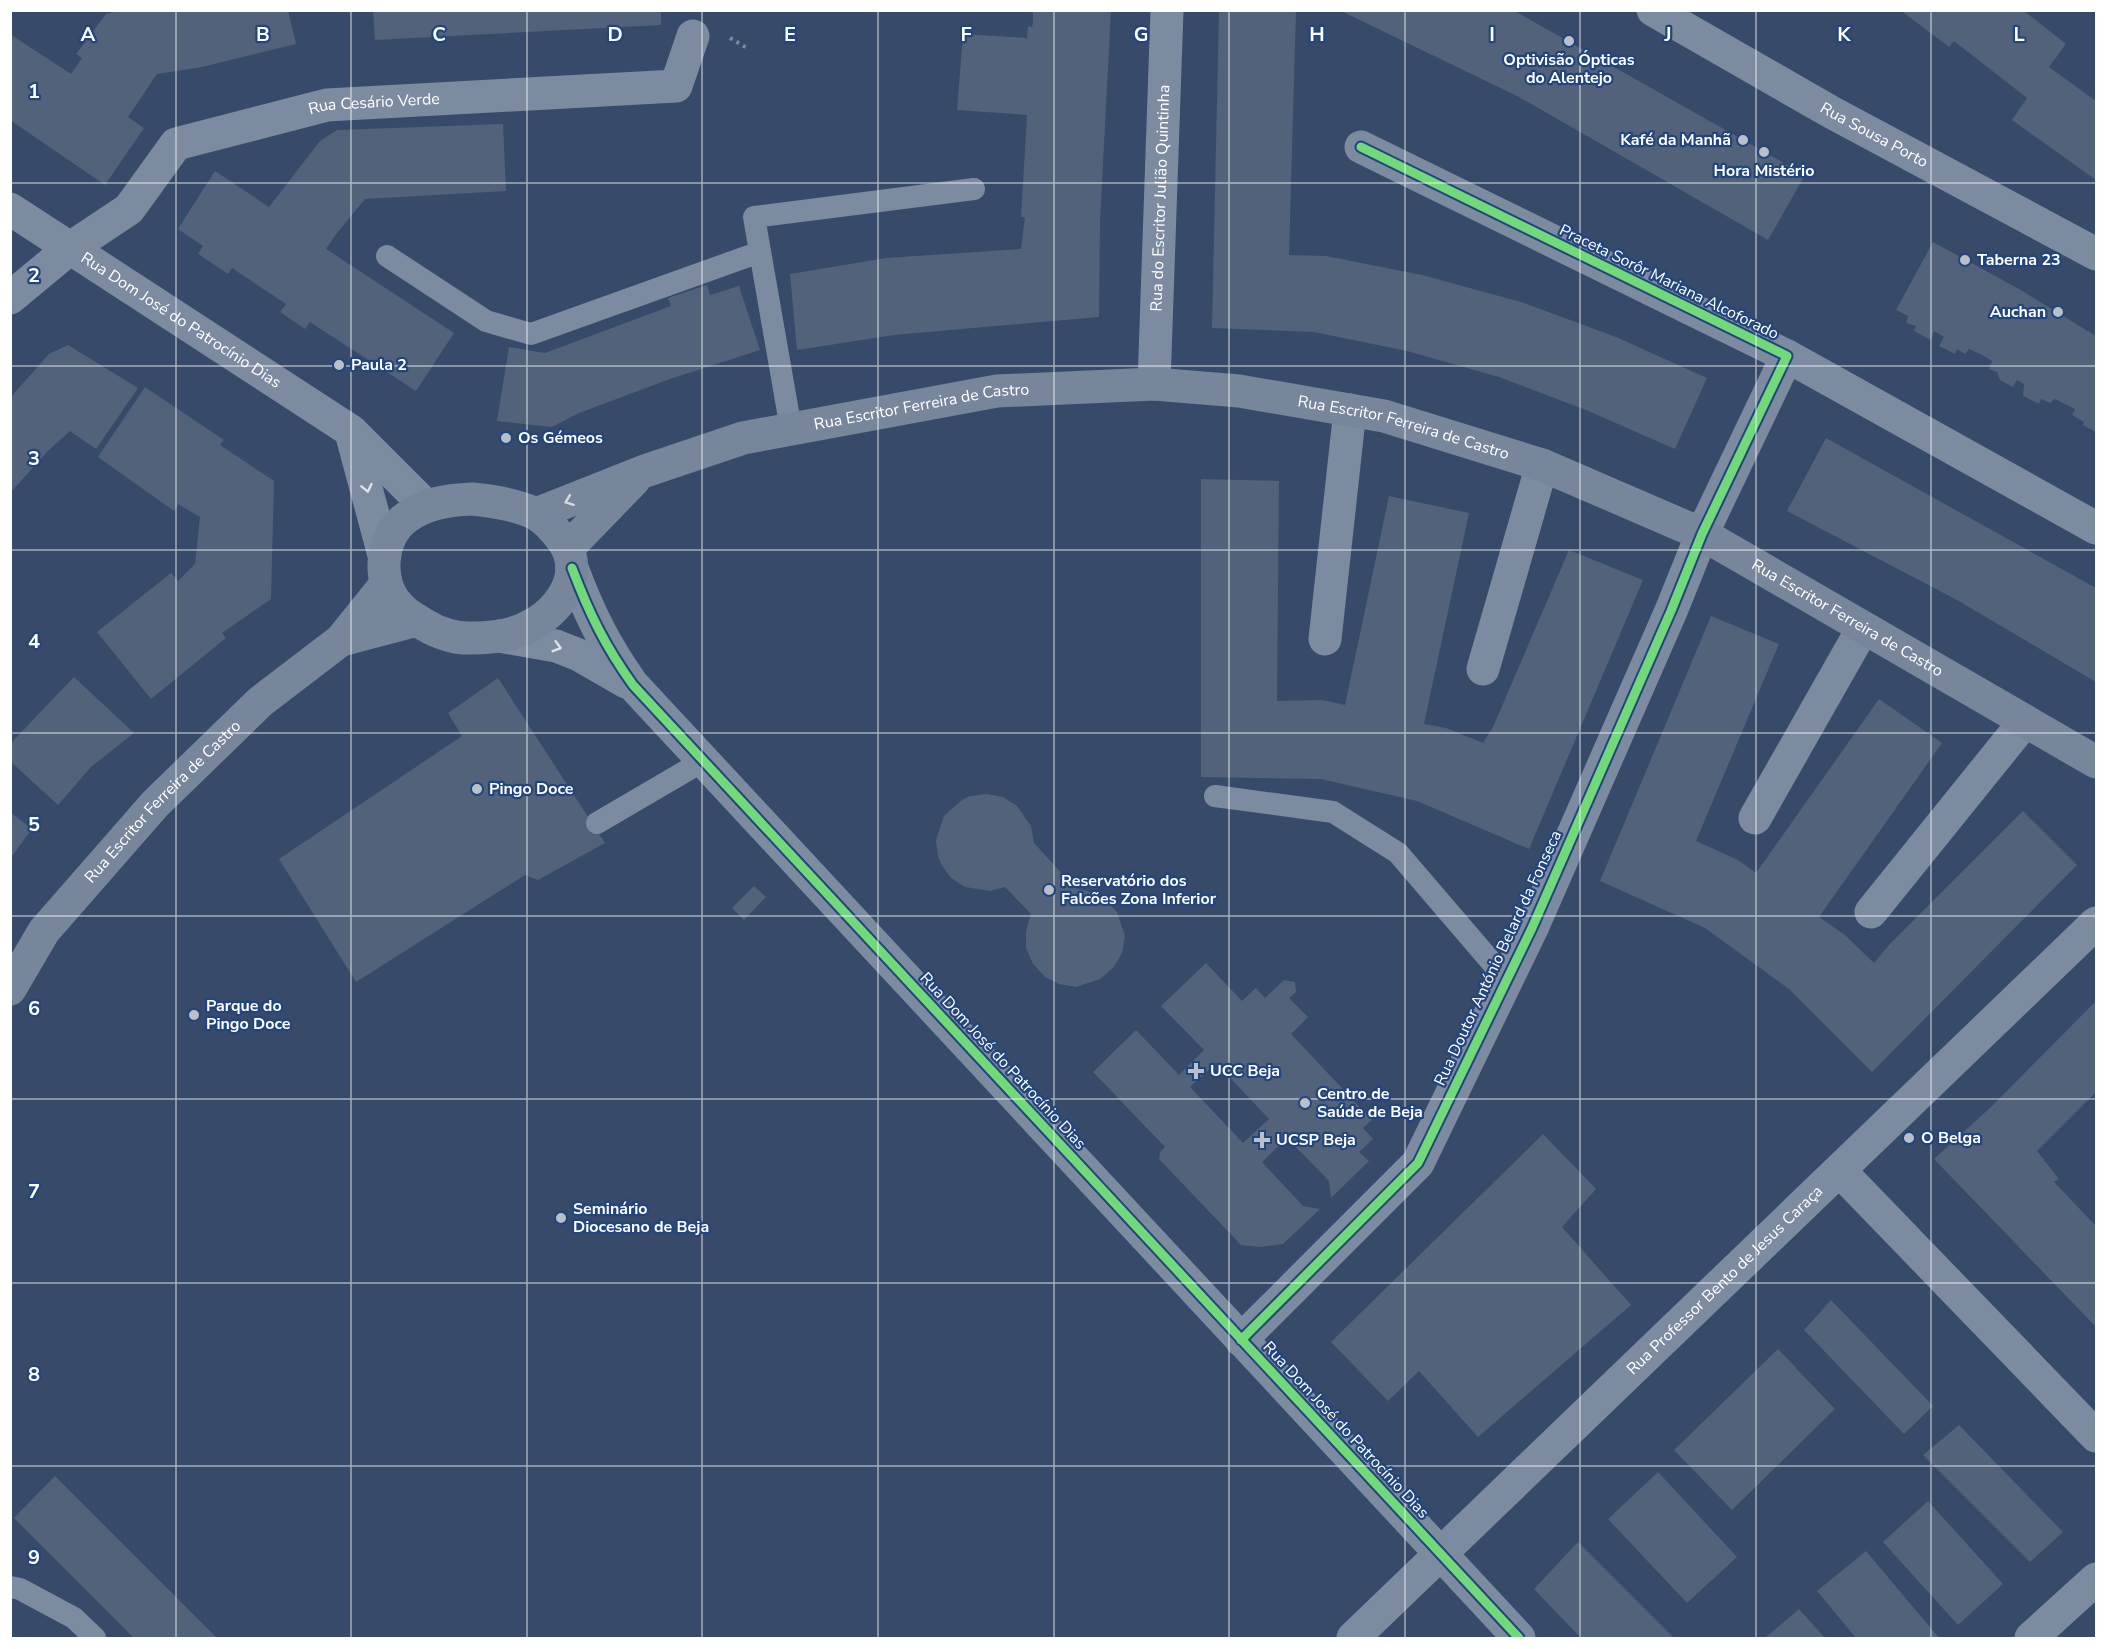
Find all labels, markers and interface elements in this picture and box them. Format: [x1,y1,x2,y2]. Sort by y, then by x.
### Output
text: A [81,21,96,48]
text: B [256,21,270,48]
text: C [432,21,446,48]
text: D [607,21,623,48]
text: E [784,21,796,48]
text: F [960,21,972,48]
text: G [1134,21,1148,48]
text: H [1309,21,1325,48]
text: I [1489,21,1495,48]
text: J [1663,21,1672,48]
text: K [1837,21,1851,48]
text: L [2013,21,2025,48]
marker: Optivisão Ópticas do Alentejo [1562,34,1576,48]
place label: Optivisão Ópticas do Alentejo [1503,49,1635,89]
text: 1 [28,78,40,105]
street label: Rua do Escritor Julião Quintinha [1146,84,1175,312]
street label: Rua Cesário Verde [306,88,440,120]
street label: Rua Sousa Porto [1816,97,1932,173]
place label: Kafé da Manhã [1620,129,1731,151]
marker: Kafé da Manhã [1736,133,1750,147]
marker: Hora Mistério [1757,145,1771,159]
place label: Hora Mistério [1714,160,1814,182]
street label: Praceta Sorôr Mariana Alcoforado [1556,219,1783,345]
street label: Rua Dom José do Patrocínio Dias [77,247,285,394]
place label: Taberna 23 [1977,249,2061,271]
marker: Taberna 23 [1958,253,1972,267]
text: 2 [28,262,40,289]
place label: Auchan [1990,301,2046,323]
marker: Auchan [2051,305,2065,319]
place label: Paula 2 [351,354,407,376]
marker: Paula 2 [332,358,346,372]
street label: Rua Escritor Ferreira de Castro [812,379,1030,436]
street label: Rua Escritor Ferreira de Castro [1296,390,1512,465]
place label: Os Gémeos [518,427,603,449]
marker: Os Gémeos [499,431,513,445]
text: 3 [28,445,40,472]
one-way arrow [360,482,373,492]
one-way arrow [564,493,575,506]
street label: Rua Escritor Ferreira de Castro [1747,554,1947,682]
text: 4 [28,628,40,655]
one-way arrow [551,640,562,652]
street label: Rua Escritor Ferreira de Castro [80,715,246,888]
place label: Pingo Doce [489,778,574,800]
marker: Pingo Doce [470,782,484,796]
text: 5 [28,811,40,838]
street label: Rua Doutor António Belard da Fonseca [1429,827,1567,1089]
place label: Reservatório dos Falcões Zona Inferior [1061,870,1217,910]
marker: Reservatório dos Falcões Zona Inferior [1042,883,1056,897]
street label: Rua Dom José do Patrocínio Dias [915,968,1091,1154]
text: 6 [28,995,40,1022]
place label: Parque do Pingo Doce [206,995,291,1035]
marker: Parque do Pingo Doce [187,1008,201,1022]
place label: UCC Beja [1210,1060,1280,1082]
marker: UCC Beja [1187,1062,1205,1080]
place label: Centro de Saúde de Beja [1317,1083,1423,1123]
marker: Centro de Saúde de Beja [1298,1096,1312,1110]
place label: O Belga [1921,1127,1981,1149]
place label: UCSP Beja [1276,1129,1356,1151]
marker: UCSP Beja [1253,1131,1271,1149]
marker: O Belga [1902,1131,1916,1145]
text: 7 [28,1178,40,1205]
street label: Rua Professor Bento de Jesus Caraça [1622,1181,1828,1380]
place label: Seminário Diocesano de Beja [573,1198,709,1238]
marker: Seminário Diocesano de Beja [554,1211,568,1225]
street label: Rua Dom José do Patrocínio Dias [1258,1337,1434,1523]
text: 8 [28,1361,40,1388]
text: 9 [28,1544,40,1571]

